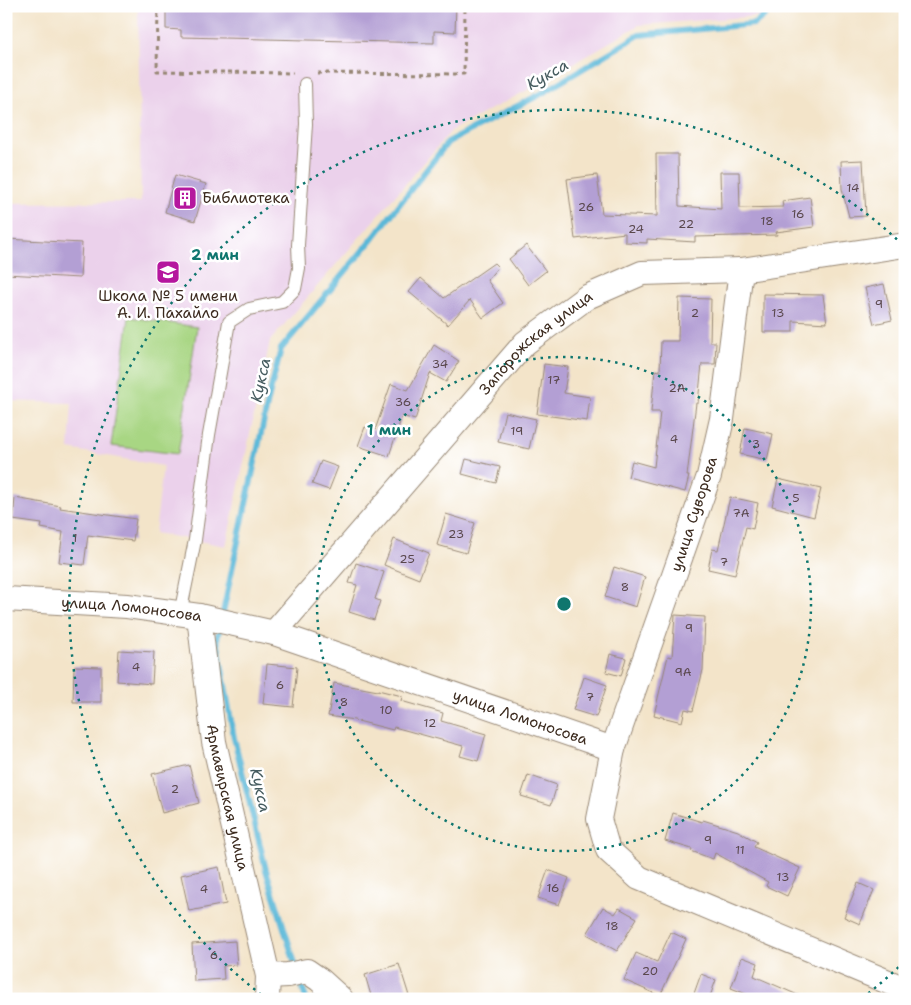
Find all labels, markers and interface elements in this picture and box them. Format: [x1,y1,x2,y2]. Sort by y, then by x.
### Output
water label: Кукса [522,54,572,95]
house number: 14 [847,180,859,196]
building icon: Библиотека [172,185,198,211]
place label: Библиотека [202,188,290,208]
house number: 26 [578,199,594,215]
house number: 16 [791,206,805,222]
house number: 18 [760,213,774,229]
house number: 22 [678,216,694,232]
house number: 24 [628,221,644,237]
text: 2 мин [191,245,239,265]
school or university icon: Школа № 5 имени А. И. Пахайло [155,259,181,285]
place label: Школа № 5 имени А. И. Пахайло [98,286,238,323]
street label: Запорожская улица [475,286,596,399]
house number: 9 [875,296,883,312]
house number: 2 [691,305,699,321]
house number: 13 [772,305,784,321]
water label: Кукса [246,356,275,404]
house number: 34 [432,356,448,372]
house number: 17 [548,372,560,388]
house number: 2А [668,380,686,396]
house number: 36 [395,394,411,410]
text: 1 мин [367,420,411,440]
house number: 19 [511,423,523,439]
house number: 4 [670,431,678,447]
house number: 3 [752,436,760,452]
street label: улица Суворова [666,453,722,574]
house number: 5 [792,490,800,506]
house number: 7А [732,505,750,521]
house number: 23 [448,526,464,542]
house number: 1 [72,530,78,546]
house number: 25 [399,551,415,567]
house number: 7 [720,554,728,570]
house number: 8 [621,579,629,595]
street label: улица Ломоносова [61,592,204,626]
centre of rings [555,595,573,613]
house number: 9 [685,620,693,636]
house number: 4 [132,659,140,675]
house number: 9А [674,664,692,680]
house number: 6 [276,677,284,693]
street label: улица Ломоносова [450,685,591,750]
house number: 7 [586,689,594,705]
house number: 8 [340,694,348,710]
house number: 10 [379,702,393,718]
house number: 12 [424,715,436,731]
street label: Армавирская улица [202,723,254,873]
water label: Кукса [245,766,276,814]
house number: 2 [171,781,179,797]
house number: 9 [704,832,712,848]
house number: 11 [735,842,745,858]
house number: 13 [777,869,789,885]
house number: 16 [546,880,560,896]
house number: 4 [200,881,208,897]
house number: 18 [605,918,619,934]
house number: 6 [210,947,218,963]
house number: 20 [642,963,658,979]

